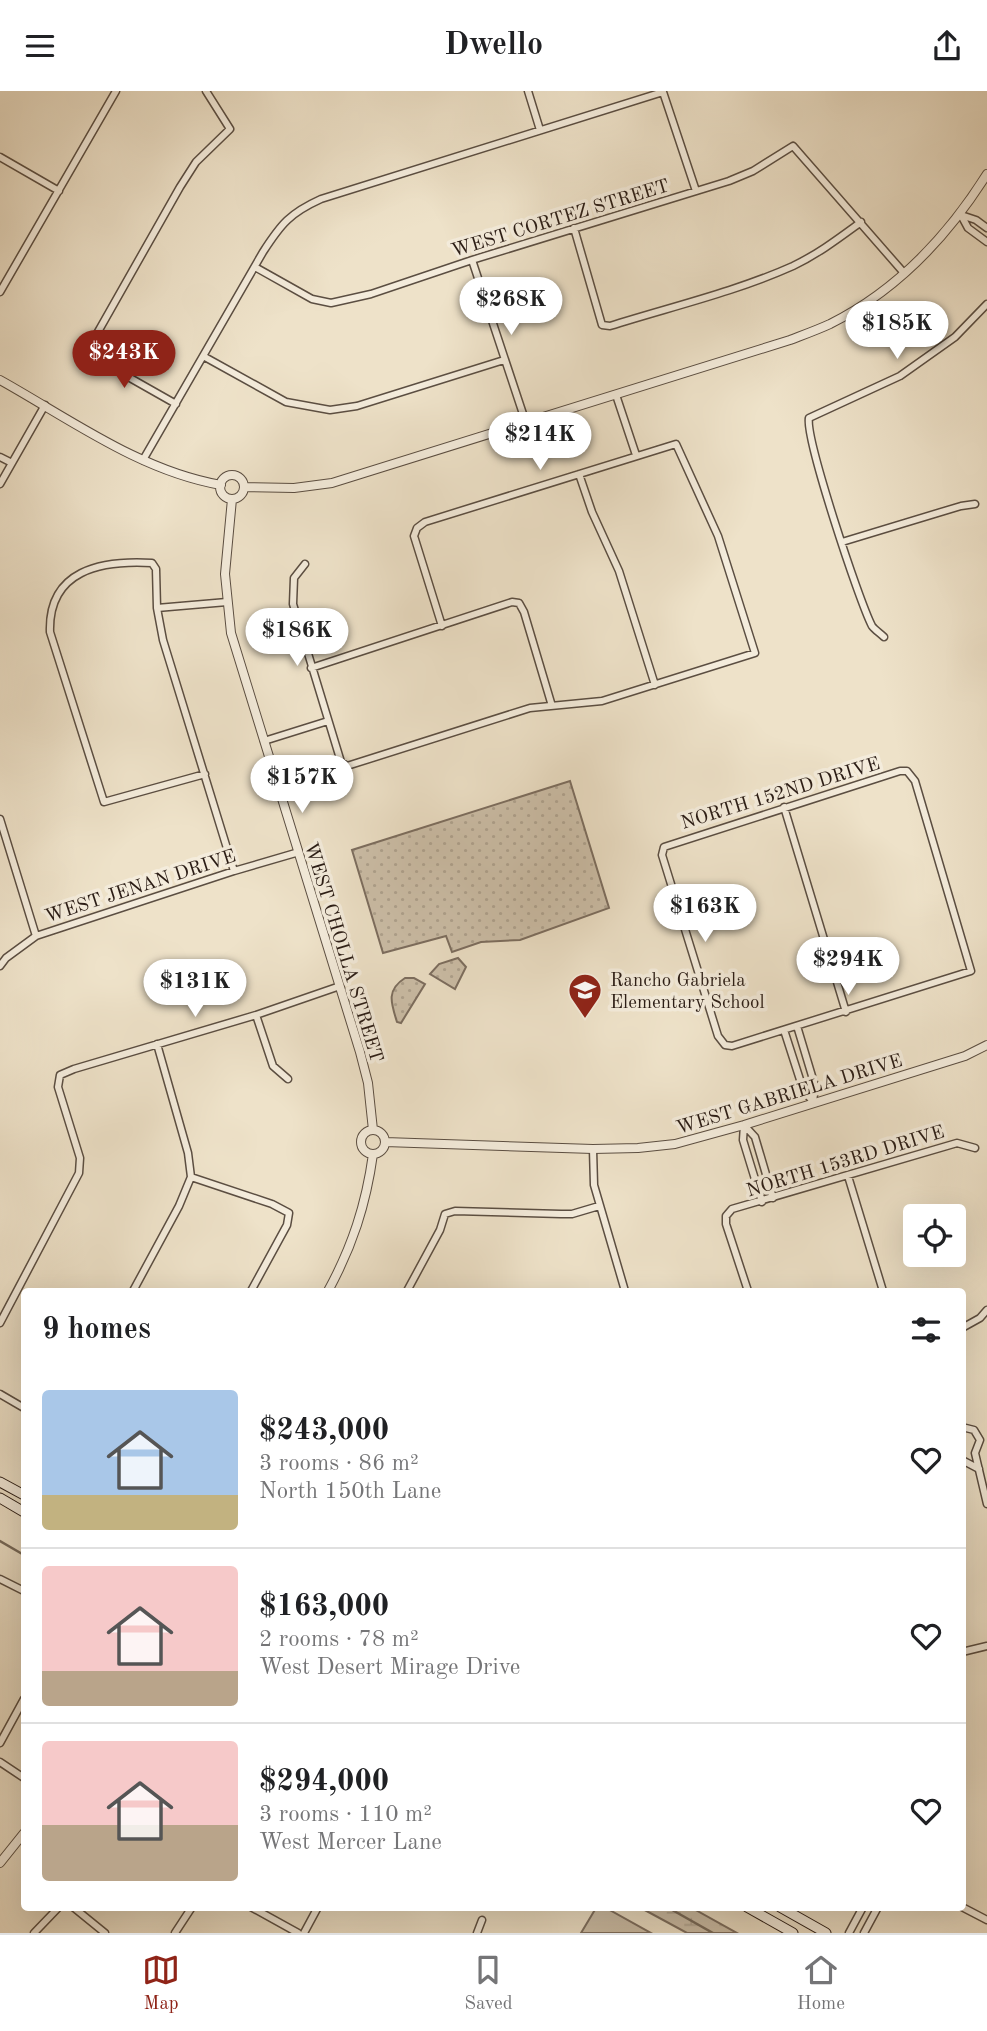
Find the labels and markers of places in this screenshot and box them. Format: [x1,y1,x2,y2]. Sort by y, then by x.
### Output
pin: $268K [462,278,560,337]
pin: $185K [848,301,946,361]
pin: $243K [75,331,173,390]
pin: $214K [491,413,589,472]
pin: $186K [248,609,346,668]
pin: $157K [253,755,351,815]
pin: $163K [656,885,754,944]
pin: $294K [799,937,897,997]
pin: $131K [146,960,244,1019]
school or university icon: Rancho Gabriela Elementary School [566,971,604,1020]
place label: Rancho Gabriela Elementary School [610,972,765,1013]

